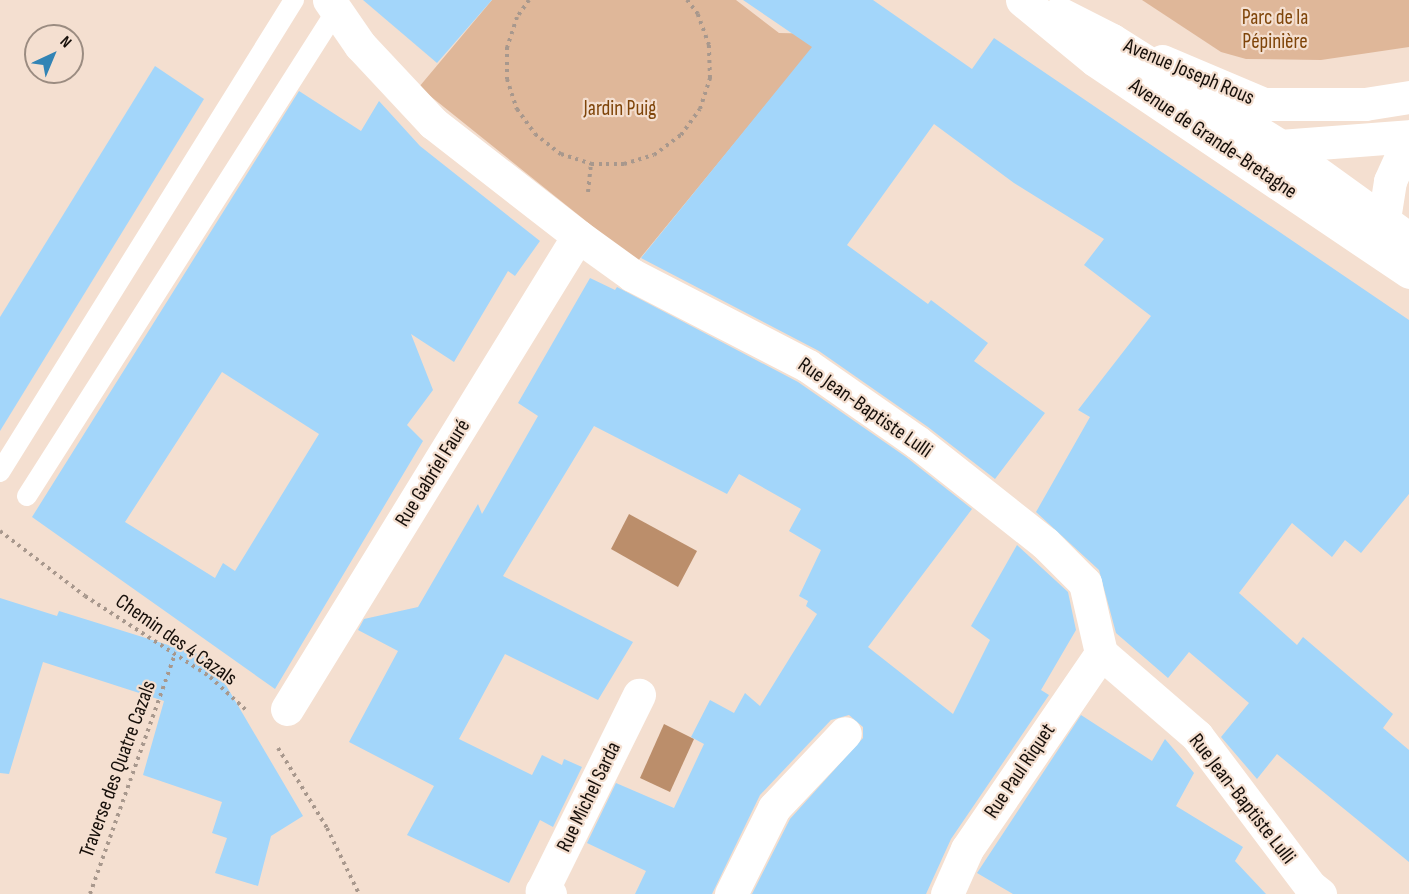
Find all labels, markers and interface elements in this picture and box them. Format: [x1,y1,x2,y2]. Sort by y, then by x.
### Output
park label: Parc de la Pépinière [1242,5,1308,55]
north arrow [24,24,84,84]
text: N [56,32,75,52]
street label: Avenue Joseph Rous [1120,33,1258,111]
street label: Avenue de Grande-Bretagne [1124,73,1302,205]
park label: Jardin Puig [584,96,656,122]
street label: Rue Jean-Baptiste Lulli [793,352,937,464]
street label: Rue Gabriel Fauré [390,415,476,531]
street label: Chemin des 4 Cazals [110,589,242,691]
street label: Traverse des Quatre Cazals [74,677,162,861]
street label: Rue Paul Riquet [979,719,1061,823]
street label: Rue Jean-Baptiste Lulli [1183,729,1301,869]
street label: Rue Michel Sarda [552,738,626,856]

